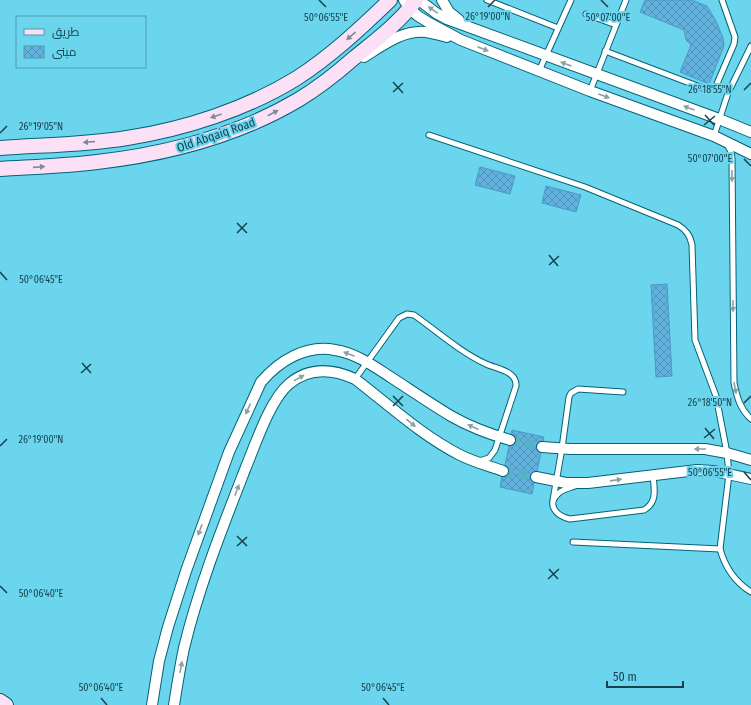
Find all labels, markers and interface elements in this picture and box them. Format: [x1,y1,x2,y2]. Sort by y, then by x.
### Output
one-way arrow [428,6,438,14]
text: 26°19'00"N [466,11,510,23]
text: 50°06'55"E [304,12,348,24]
text: 50°07'00"E [586,12,630,24]
legend [16,16,146,68]
text: طريق [52,25,80,39]
one-way arrow [346,32,356,41]
text: مبنى [52,45,77,59]
one-way arrow [478,46,490,52]
one-way arrow [560,60,572,66]
text: 26°18'55"N [688,84,732,96]
one-way arrow [599,93,611,99]
one-way arrow [682,105,694,111]
one-way arrow [267,110,279,116]
one-way arrow [209,113,221,119]
street label: Old Abqaiq Road [175,115,257,155]
text: 26°19'05"N [19,121,63,133]
one-way arrow [83,138,95,145]
text: 50°07'00"E [688,153,732,165]
one-way arrow [33,163,45,170]
one-way arrow [729,170,735,183]
text: 50°06'45"E [19,274,63,286]
one-way arrow [730,300,736,313]
one-way arrow [343,351,355,357]
one-way arrow [293,375,305,381]
one-way arrow [732,382,738,394]
text: 26°18'50"N [688,397,732,409]
one-way arrow [245,403,251,415]
one-way arrow [405,419,416,427]
one-way arrow [467,424,479,430]
text: 26°19'00"N [19,434,63,446]
one-way arrow [693,446,706,452]
text: 50°06'55"E [688,467,732,479]
one-way arrow [610,477,622,483]
one-way arrow [235,483,241,495]
one-way arrow [197,524,203,536]
text: 50°06'40"E [19,588,64,600]
one-way arrow [178,661,184,673]
scale bar [607,663,683,689]
text: 50 m [613,670,637,684]
text: 50°06'40"E [79,682,124,694]
text: 50°06'45"E [361,682,405,694]

